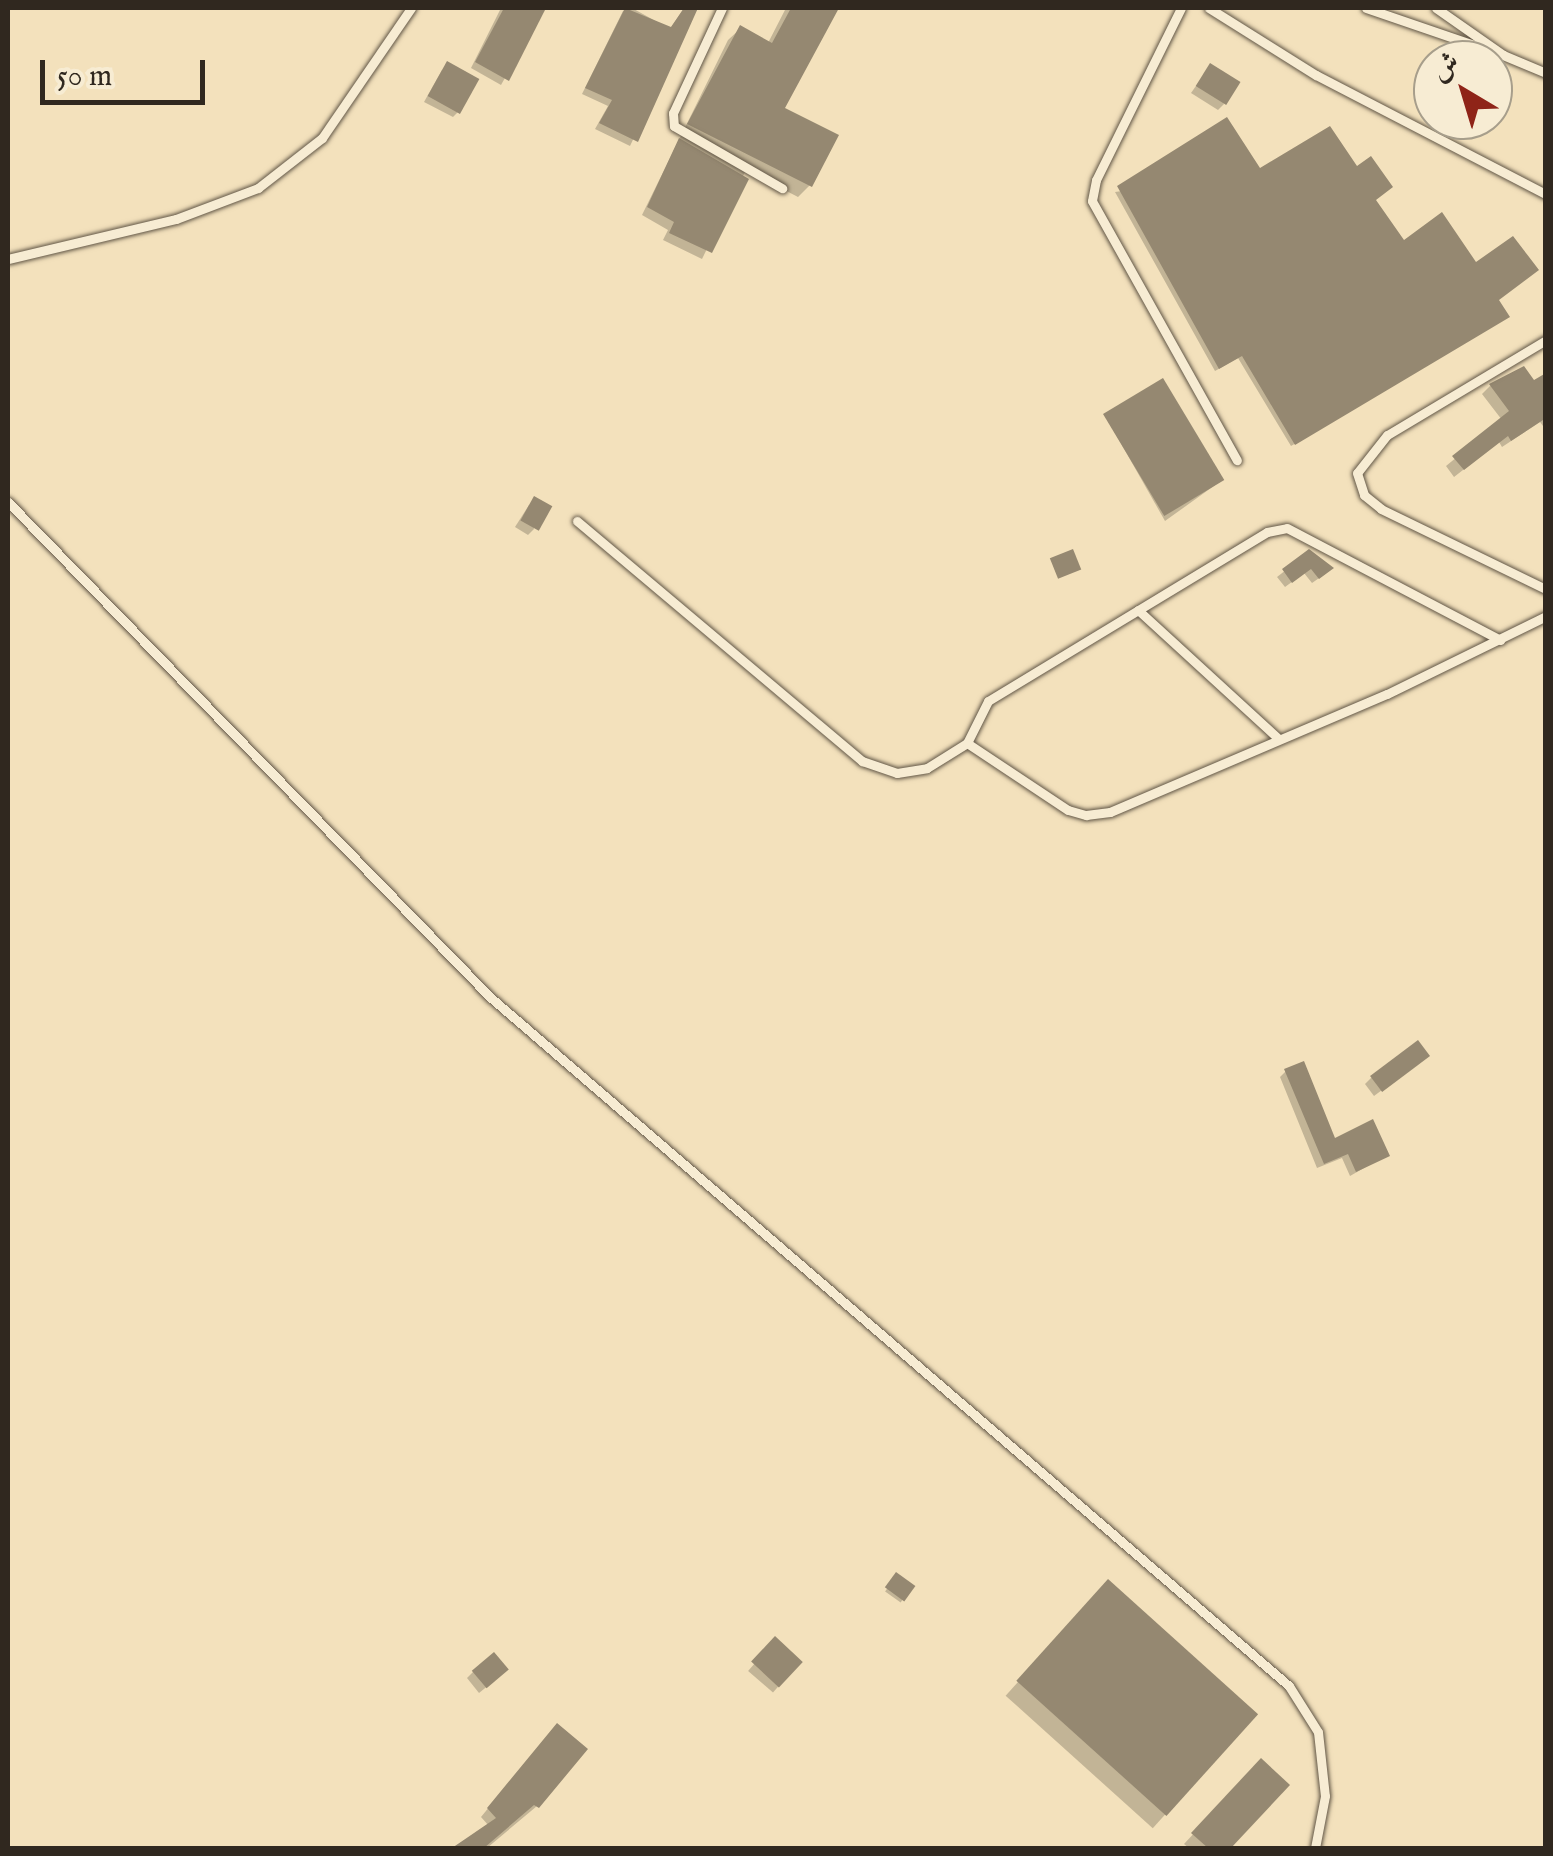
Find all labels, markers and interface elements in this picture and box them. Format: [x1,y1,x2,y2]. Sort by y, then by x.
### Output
scale bar [45,40,210,102]
north arrow [1413,40,1513,140]
text: ش [1424,45,1467,90]
text: 50 m [57,58,112,96]

